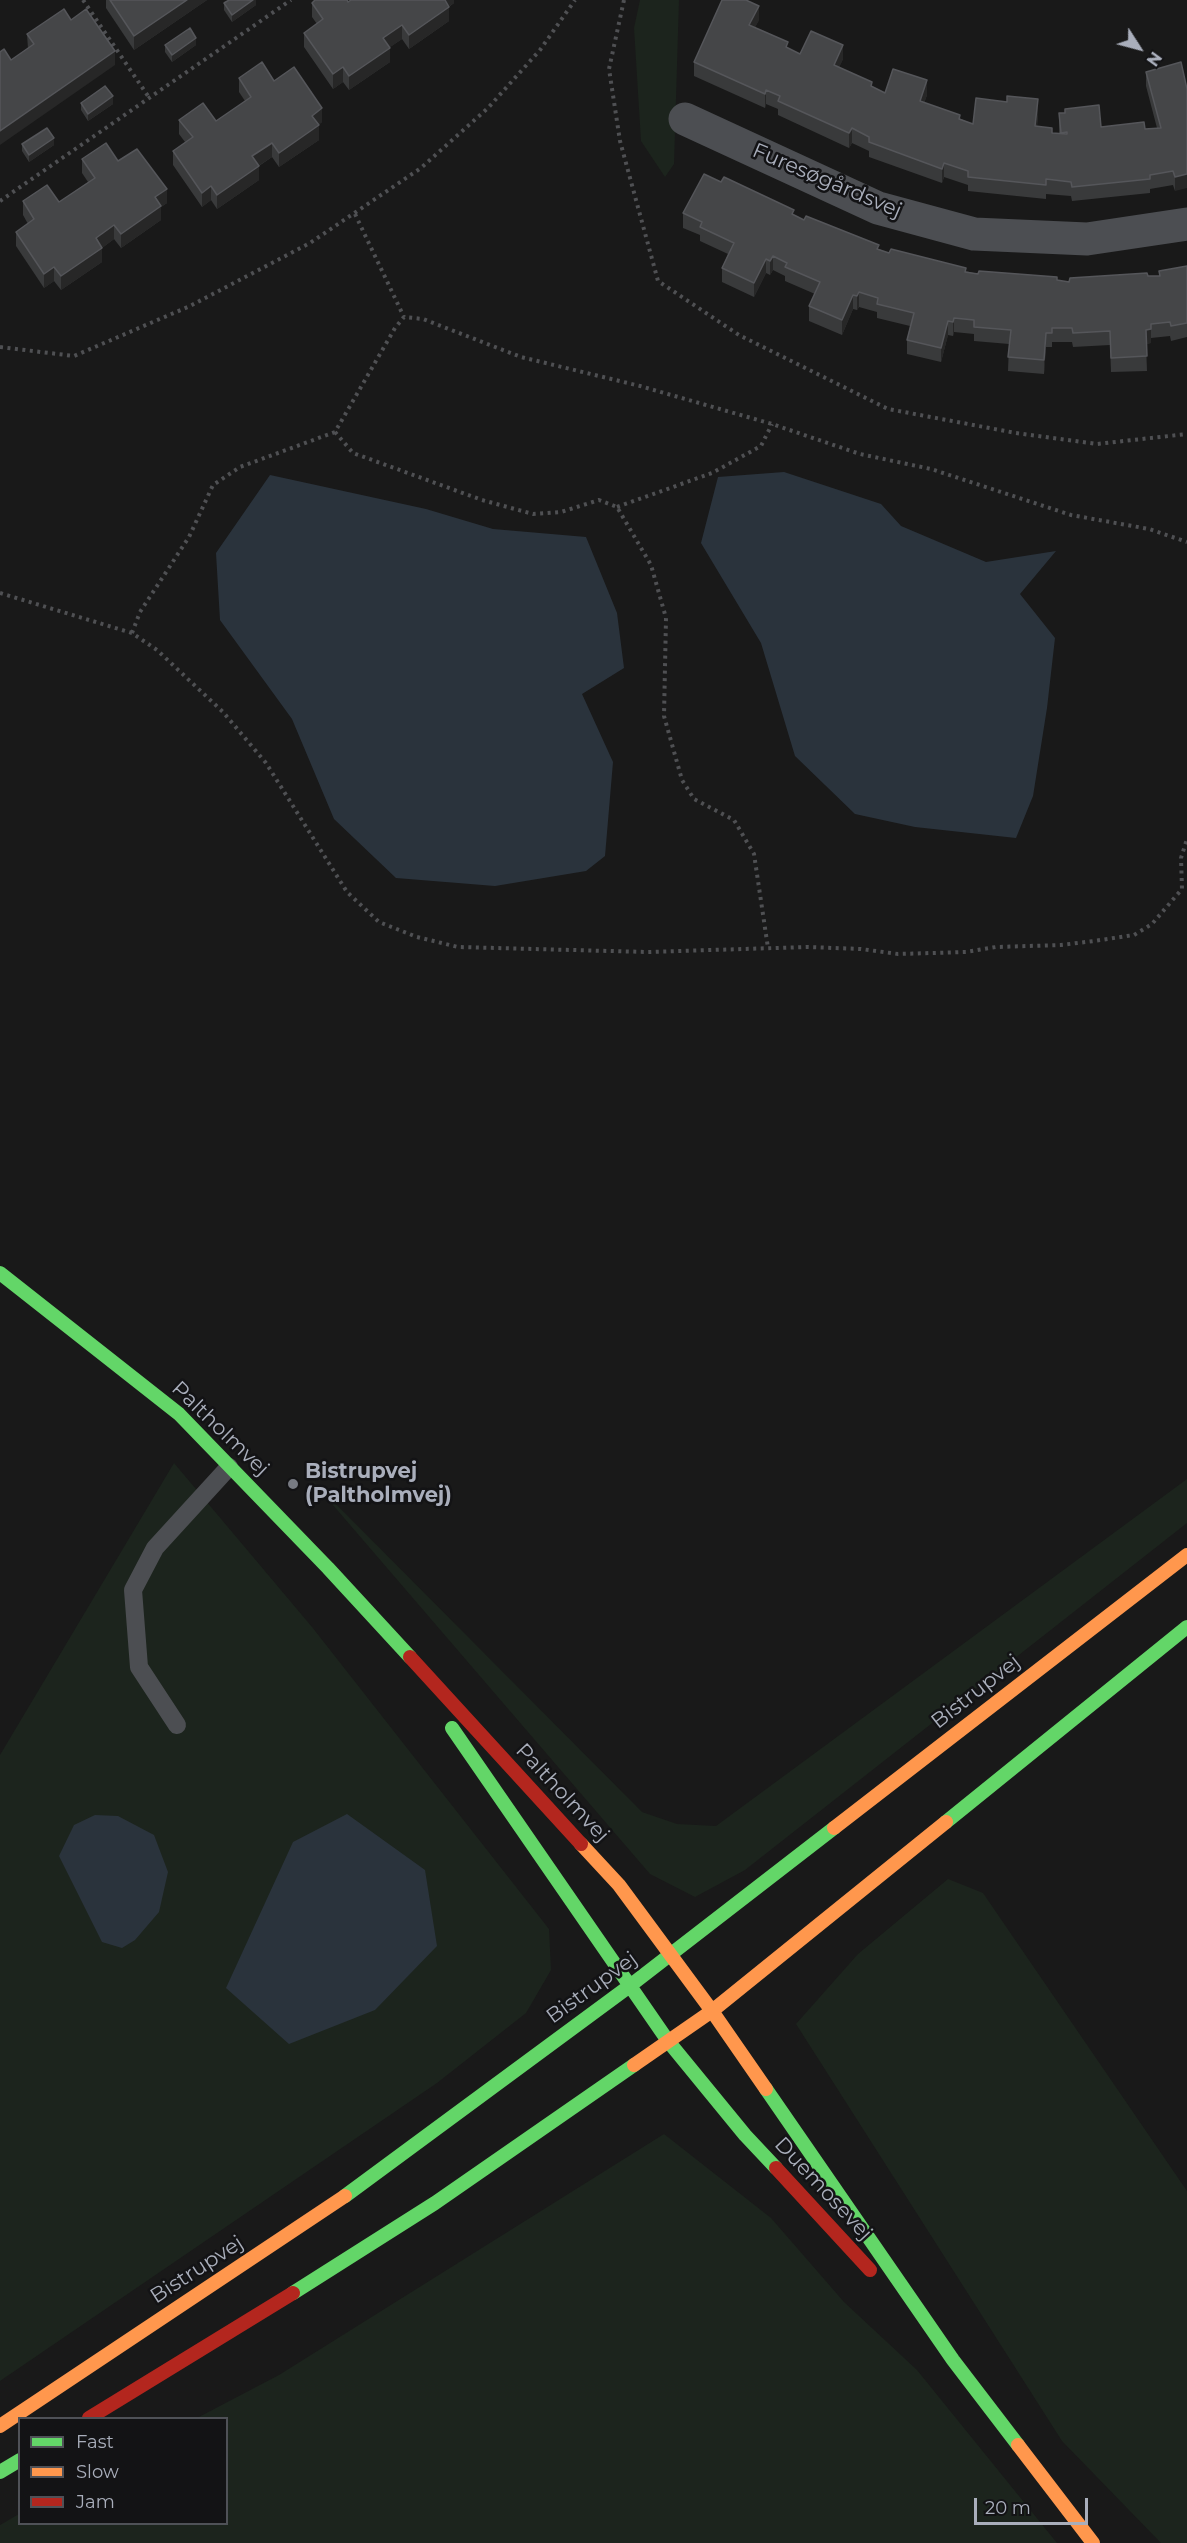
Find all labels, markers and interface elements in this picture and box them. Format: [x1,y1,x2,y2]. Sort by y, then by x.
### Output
north arrow [1109,18,1169,78]
text: N [1142,48,1165,70]
street label: Furesøgårdsvej [749,138,905,224]
street label: Paltholmvej [166,1376,274,1482]
place label: Bistrupvej (Paltholmvej) [305,1459,452,1509]
marker: Bistrupvej (Paltholmvej) [286,1477,300,1491]
street label: Bistrupvej [926,1649,1026,1735]
street label: Paltholmvej [510,1738,614,1848]
street label: Bistrupvej [542,1947,642,2029]
street label: Duemosevej [769,2132,877,2246]
street label: Bistrupvej [146,2231,248,2309]
legend [18,2417,228,2525]
text: Fast [76,2431,114,2453]
text: Slow [76,2461,119,2483]
scale bar [977,2486,1091,2524]
text: Jam [76,2491,115,2513]
text: 20 m [985,2497,1031,2519]

